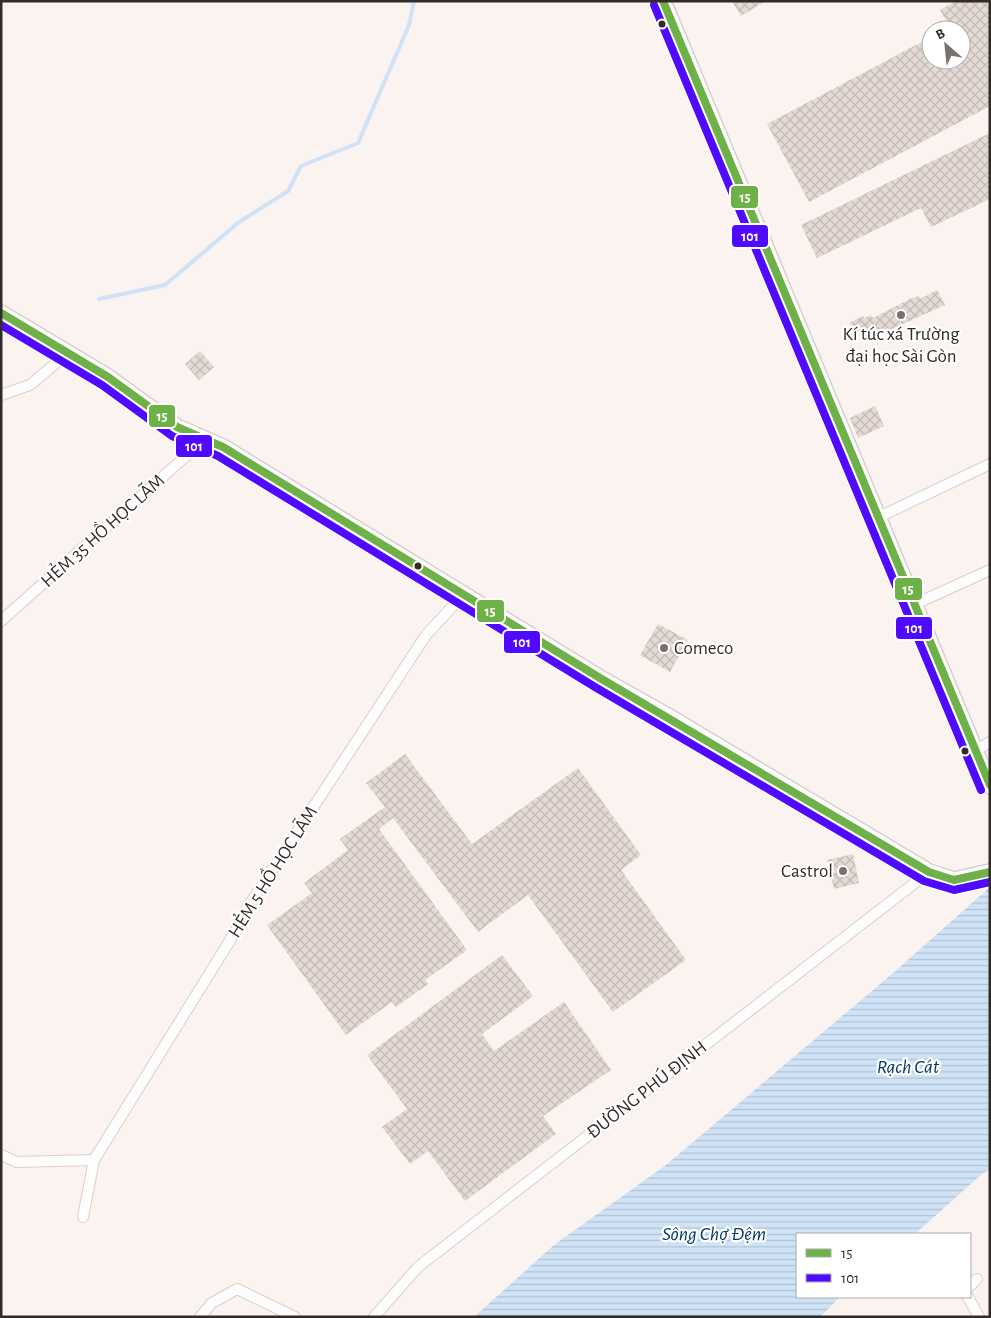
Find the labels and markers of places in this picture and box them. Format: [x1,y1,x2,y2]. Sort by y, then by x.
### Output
unlabelled marker [657,19,667,29]
marker: Kí túc xá Trường đại học Sài Gòn [895,309,907,321]
place label: Kí túc xá Trường đại học Sài Gòn [843,325,960,366]
unlabelled marker [413,561,423,571]
place label: Comeco [674,639,733,658]
marker: Comeco [658,642,670,654]
unlabelled marker [960,746,970,756]
place label: Castrol [781,862,833,881]
marker: Castrol [837,865,849,877]

